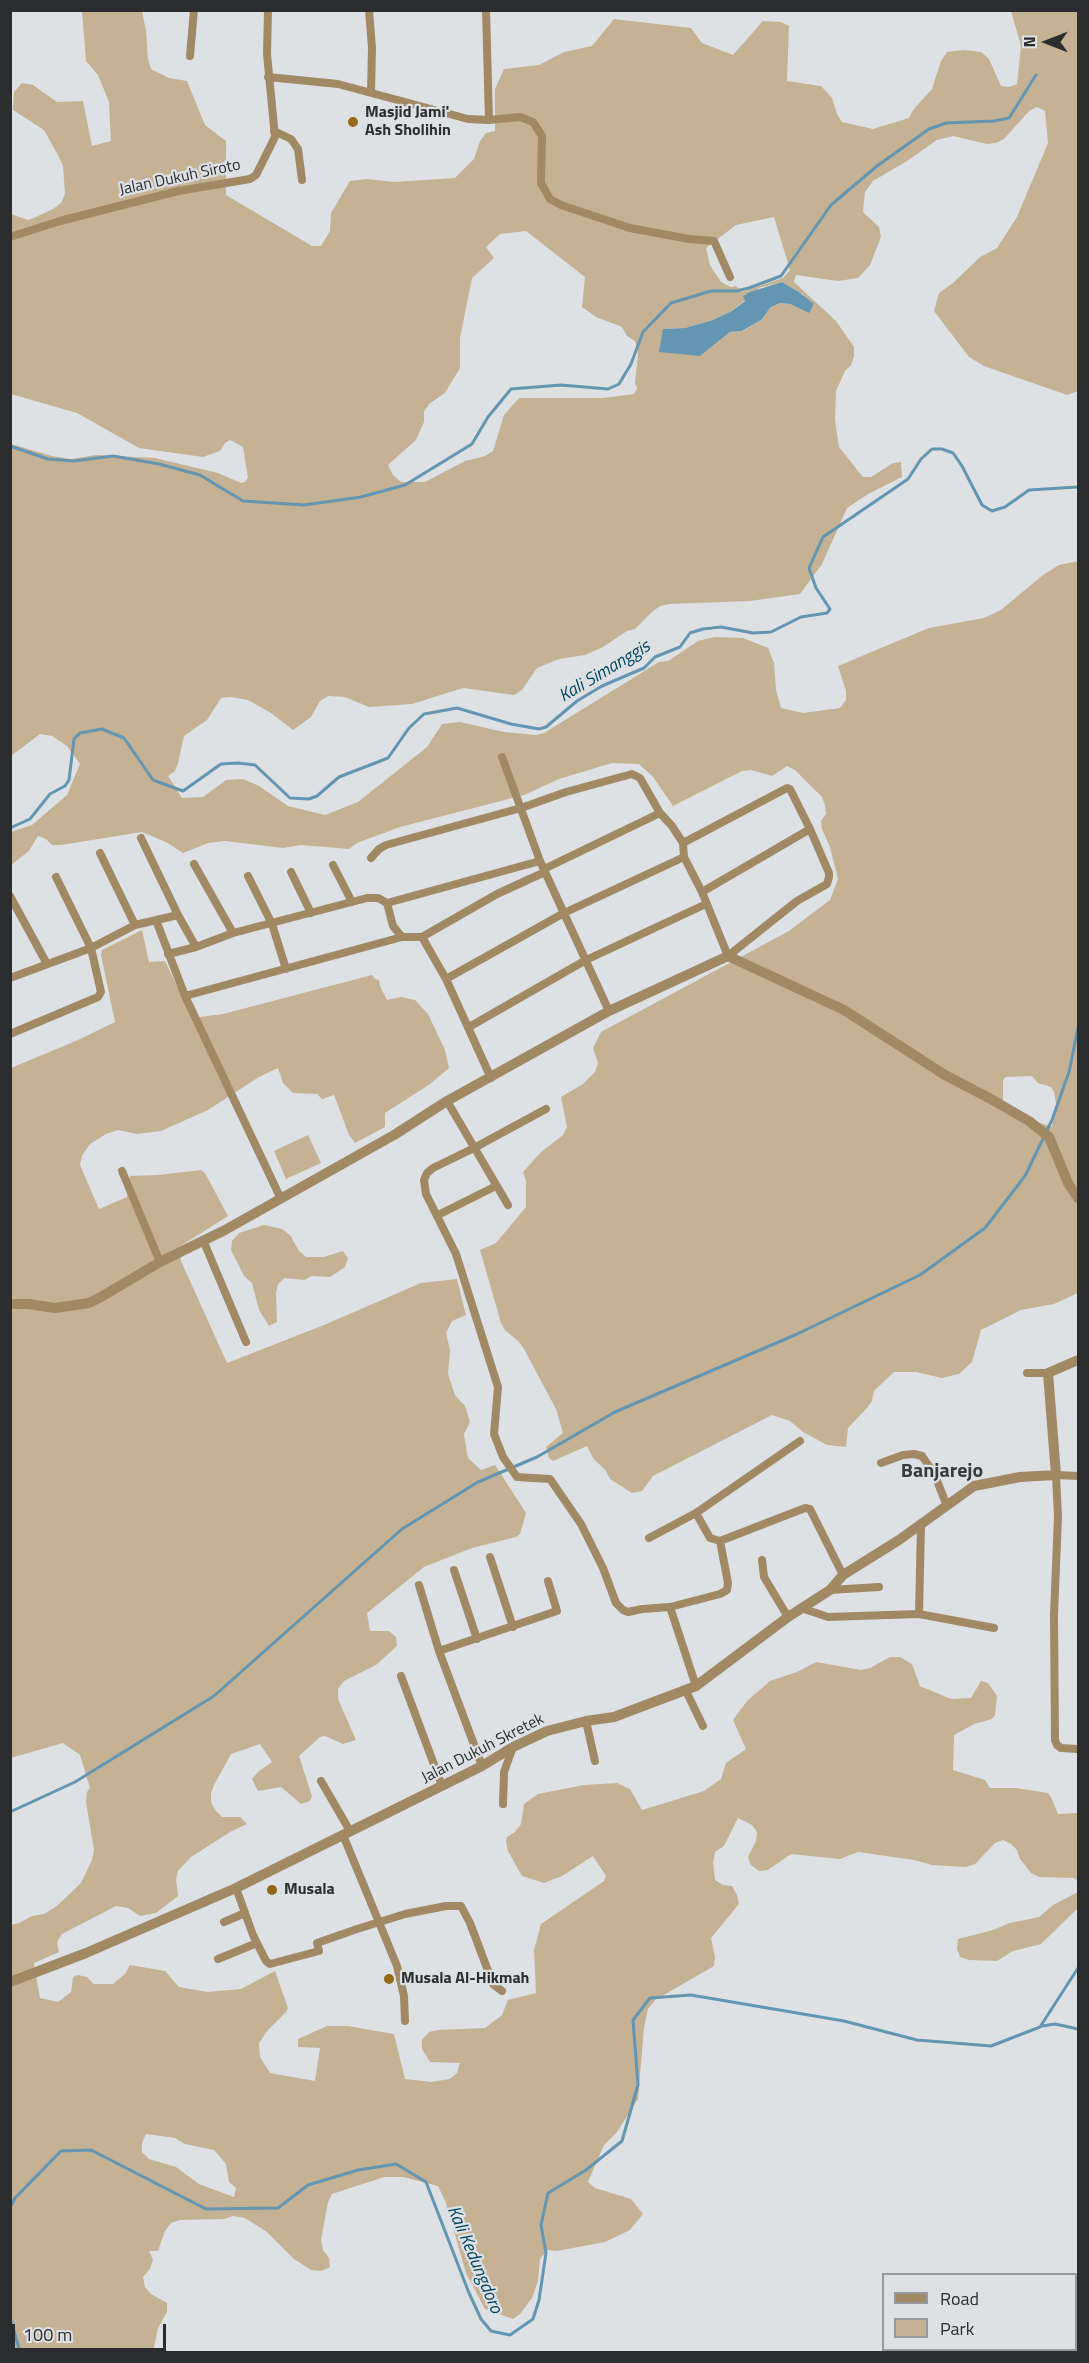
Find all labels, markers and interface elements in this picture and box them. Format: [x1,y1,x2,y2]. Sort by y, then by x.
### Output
north arrow [1017,12,1077,72]
text: N [1017,36,1041,48]
place label: Masjid Jami' Ash Sholihin [365,103,451,141]
marker: Masjid Jami' Ash Sholihin [346,115,360,129]
street label: Jalan Dukuh Siroto [118,156,242,200]
water label: Kali Simanggis [556,636,654,708]
district label: Banjarejo [901,1460,983,1484]
street label: Jalan Dukuh Skretek [419,1710,547,1788]
place label: Musala [284,1880,335,1900]
marker: Musala [265,1883,279,1897]
place label: Musala Al-Hikmah [401,1969,529,1989]
marker: Musala Al-Hikmah [382,1972,396,1986]
water label: Kali Kedungdoro [442,2203,506,2317]
legend [882,2273,1077,2351]
text: Road [940,2285,979,2312]
scale bar [15,2312,170,2350]
text: Park [940,2315,974,2342]
text: 100 m [23,2321,72,2348]

